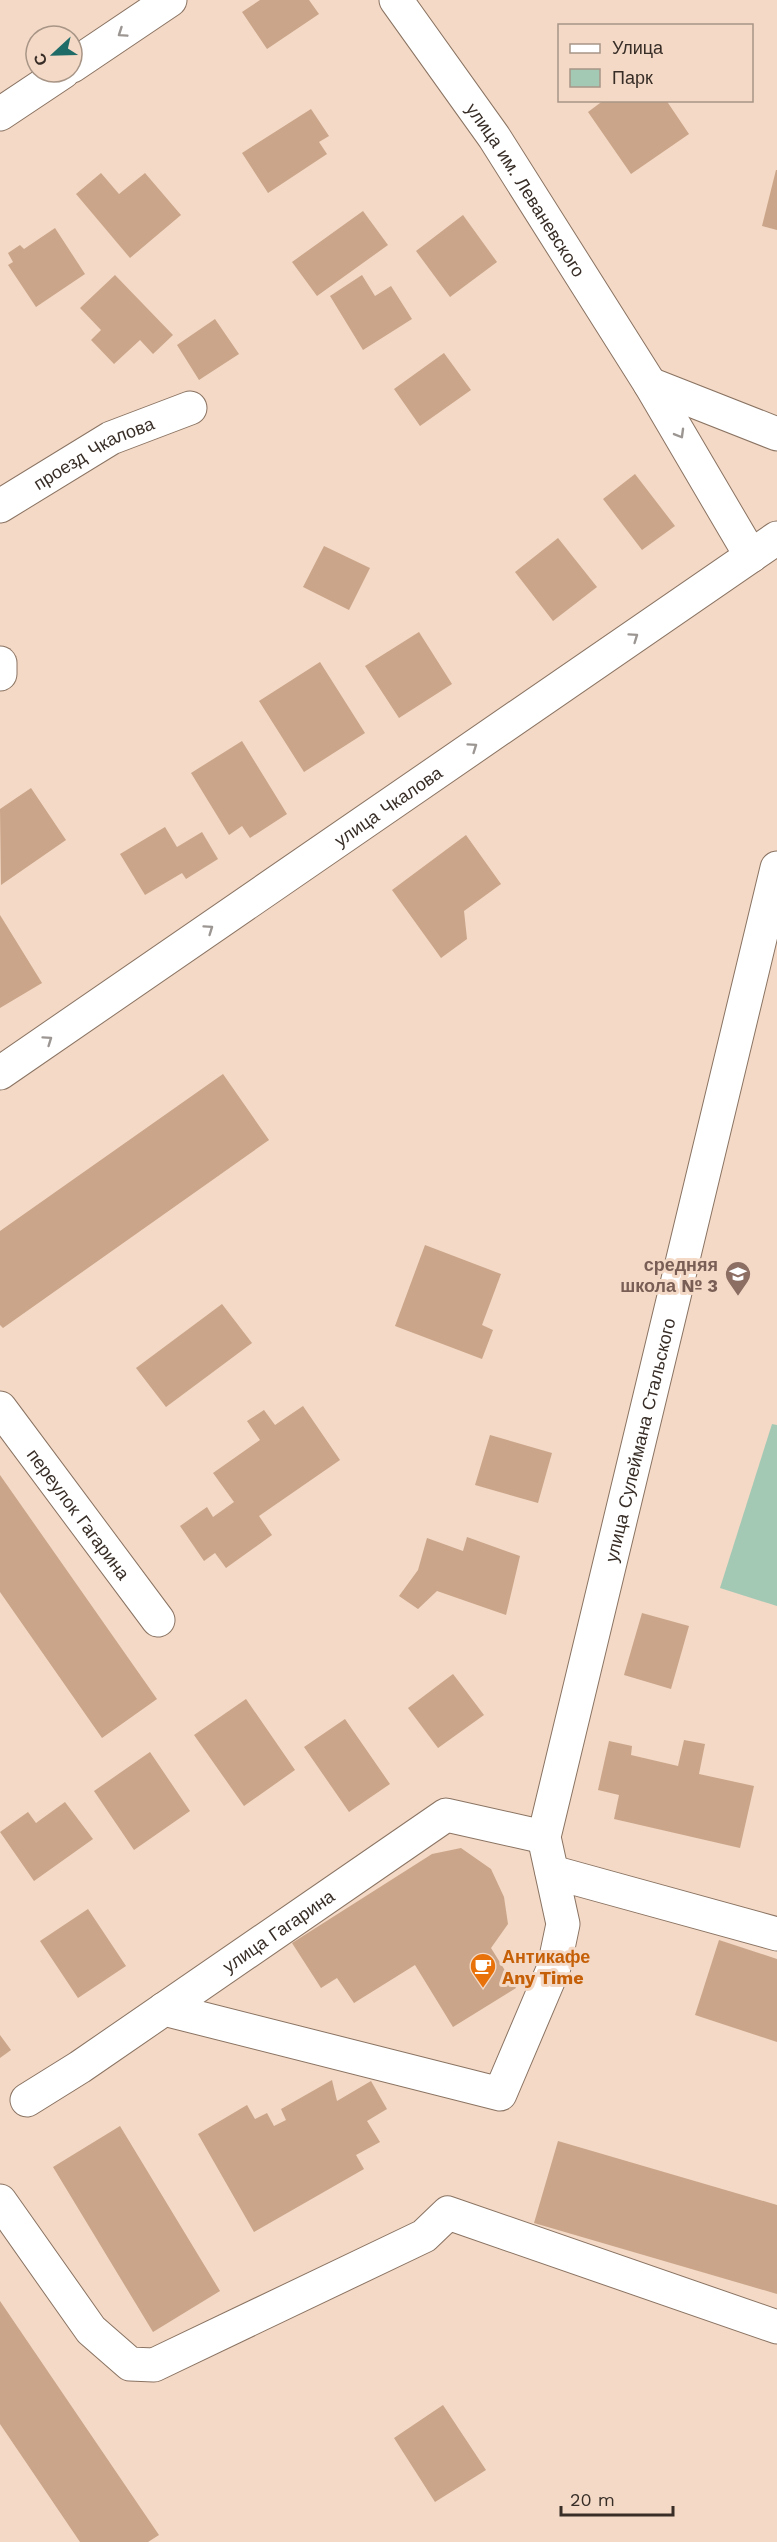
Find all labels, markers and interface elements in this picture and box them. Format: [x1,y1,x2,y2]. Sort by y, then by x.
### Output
north arrow [24,24,84,84]
legend [558,24,753,102]
one-way arrow [117,25,128,36]
text: Улица [612,37,664,58]
text: С [29,50,52,68]
text: Парк [612,67,653,88]
street label: улица им. Леваневского [462,98,590,280]
street label: проезд Чкалова [29,412,158,494]
one-way arrow [672,428,684,439]
one-way arrow [627,633,638,644]
one-way arrow [467,743,478,754]
street label: улица Чкалова [330,761,447,850]
one-way arrow [202,925,213,936]
one-way arrow [42,1036,53,1047]
place label: средняя школа № 3 [620,1254,718,1296]
school or university icon: средняя школа № 3 [723,1259,753,1297]
street label: улица Сулеймана Стальского [600,1316,679,1564]
street label: переулок Гагарина [23,1444,135,1584]
street label: улица Гагарина [218,1884,339,1976]
place label: Антикафе Any Time [502,1946,590,1988]
cafe icon: Антикафе Any Time [468,1951,498,1989]
scale bar [561,2479,674,2517]
text: 20 m [570,2489,615,2510]

